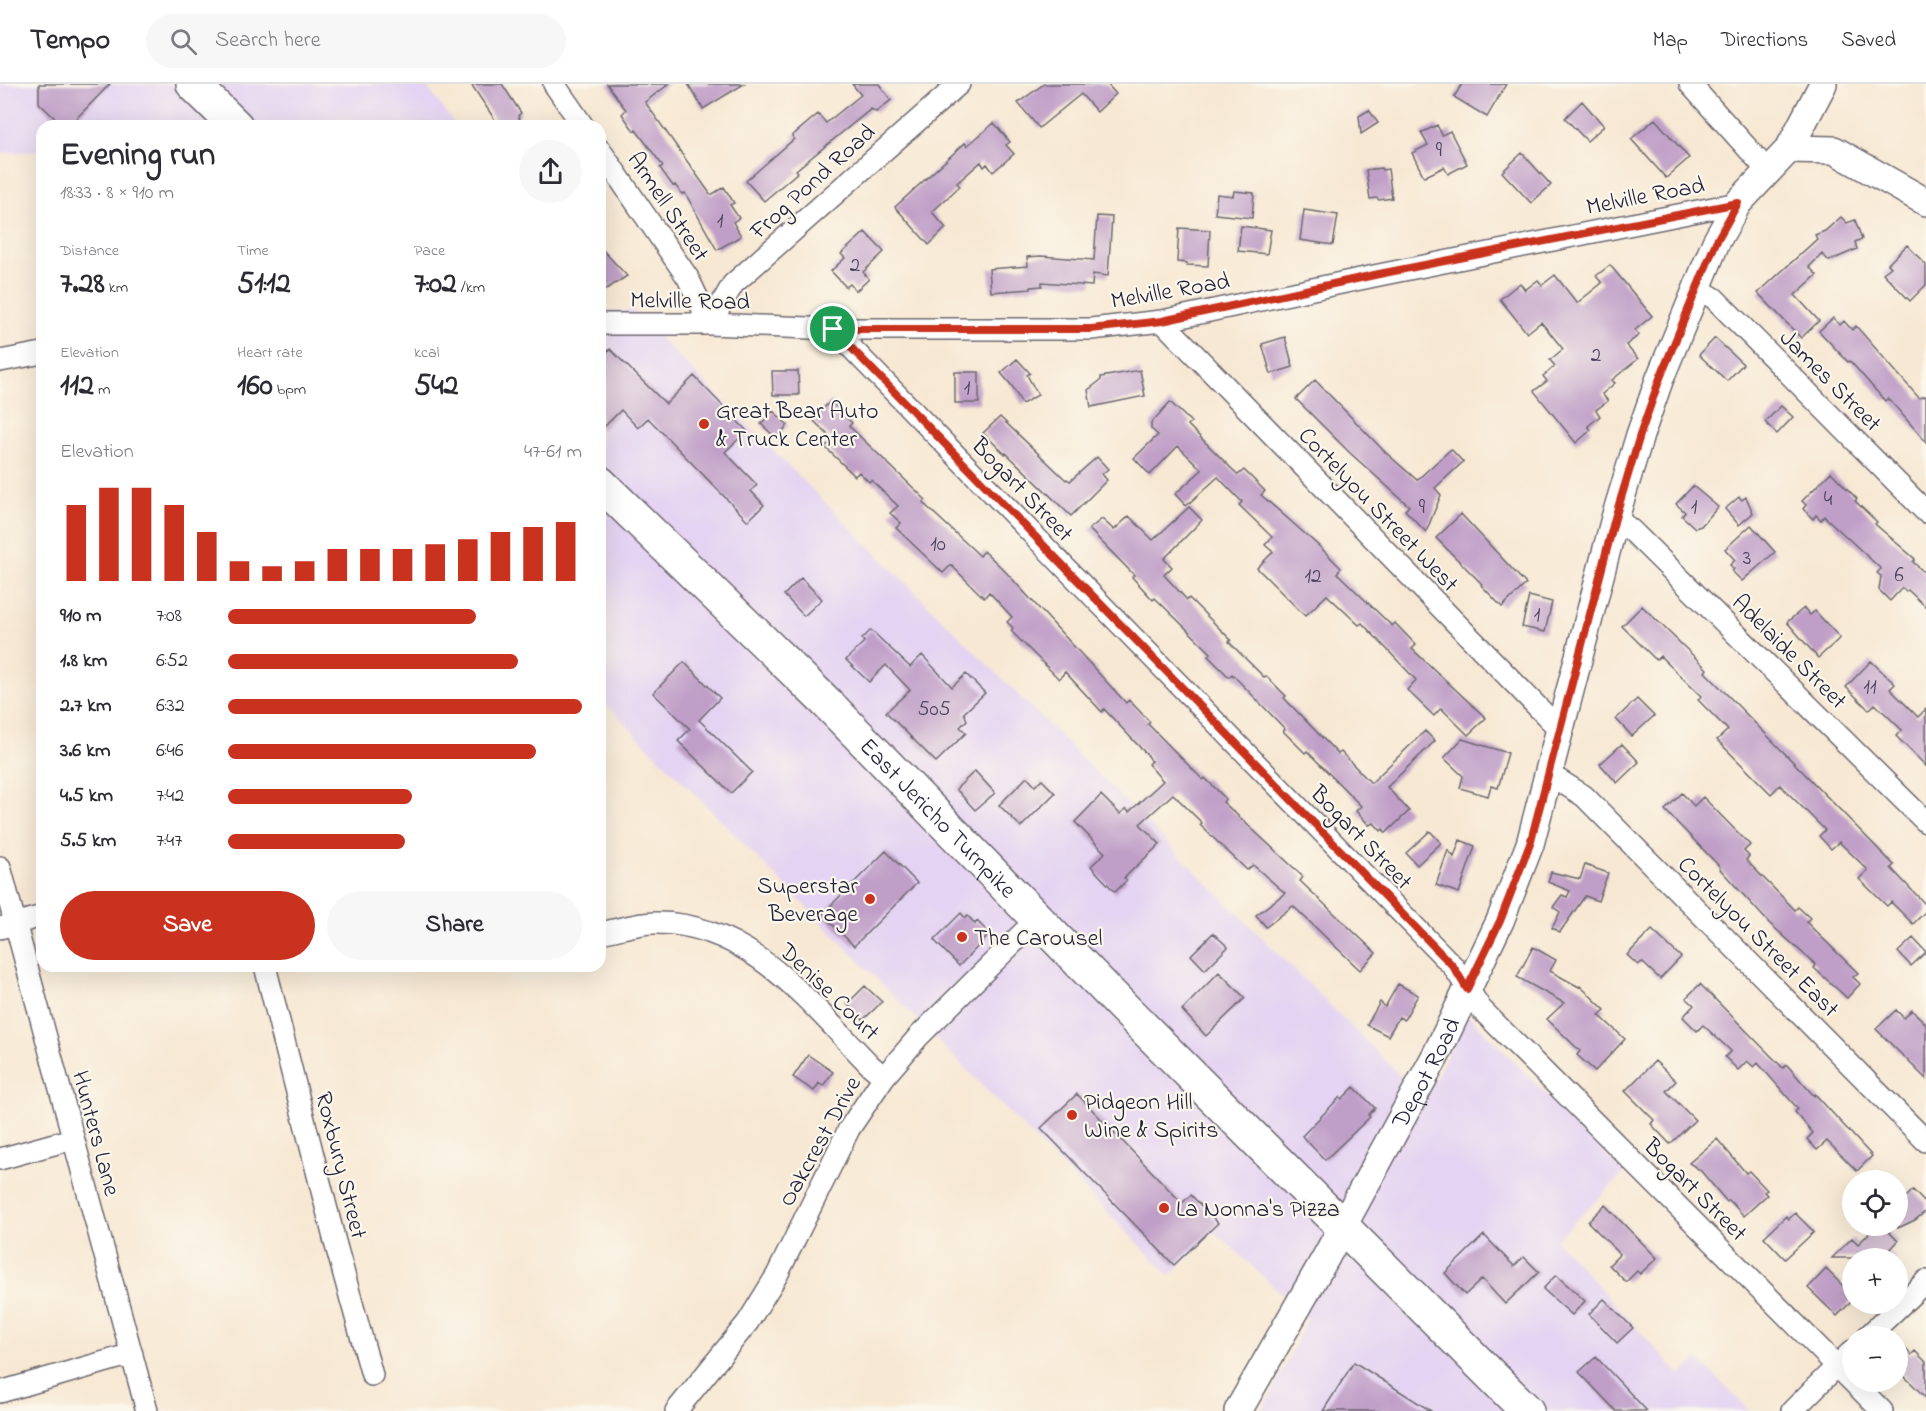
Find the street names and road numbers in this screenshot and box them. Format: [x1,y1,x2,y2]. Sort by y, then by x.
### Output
street label: Frog Pond Road [742,116,885,250]
street label: Armell Street [617,145,717,269]
street label: Melville Road [1583,169,1708,226]
street label: Melville Road [1108,265,1233,320]
street label: Melville Road [630,284,751,321]
street label: James Street [1770,322,1889,441]
street label: Cortelyou Street West [1288,420,1466,602]
street label: Bogart Street [961,430,1080,551]
street label: Adelaide Street [1722,587,1854,719]
street label: East Jericho Turnpike [850,731,1024,908]
street label: Bogart Street [1300,778,1419,899]
street label: Cortelyou Street East [1668,849,1846,1027]
street label: Denise Court [769,935,887,1050]
street label: Depot Road [1384,1012,1471,1136]
street label: Hunters Lane [61,1067,128,1200]
street label: Oakcrest Drive [771,1070,872,1214]
street label: Roxbury Street [303,1089,375,1243]
street label: Bogart Street [1634,1130,1754,1251]

